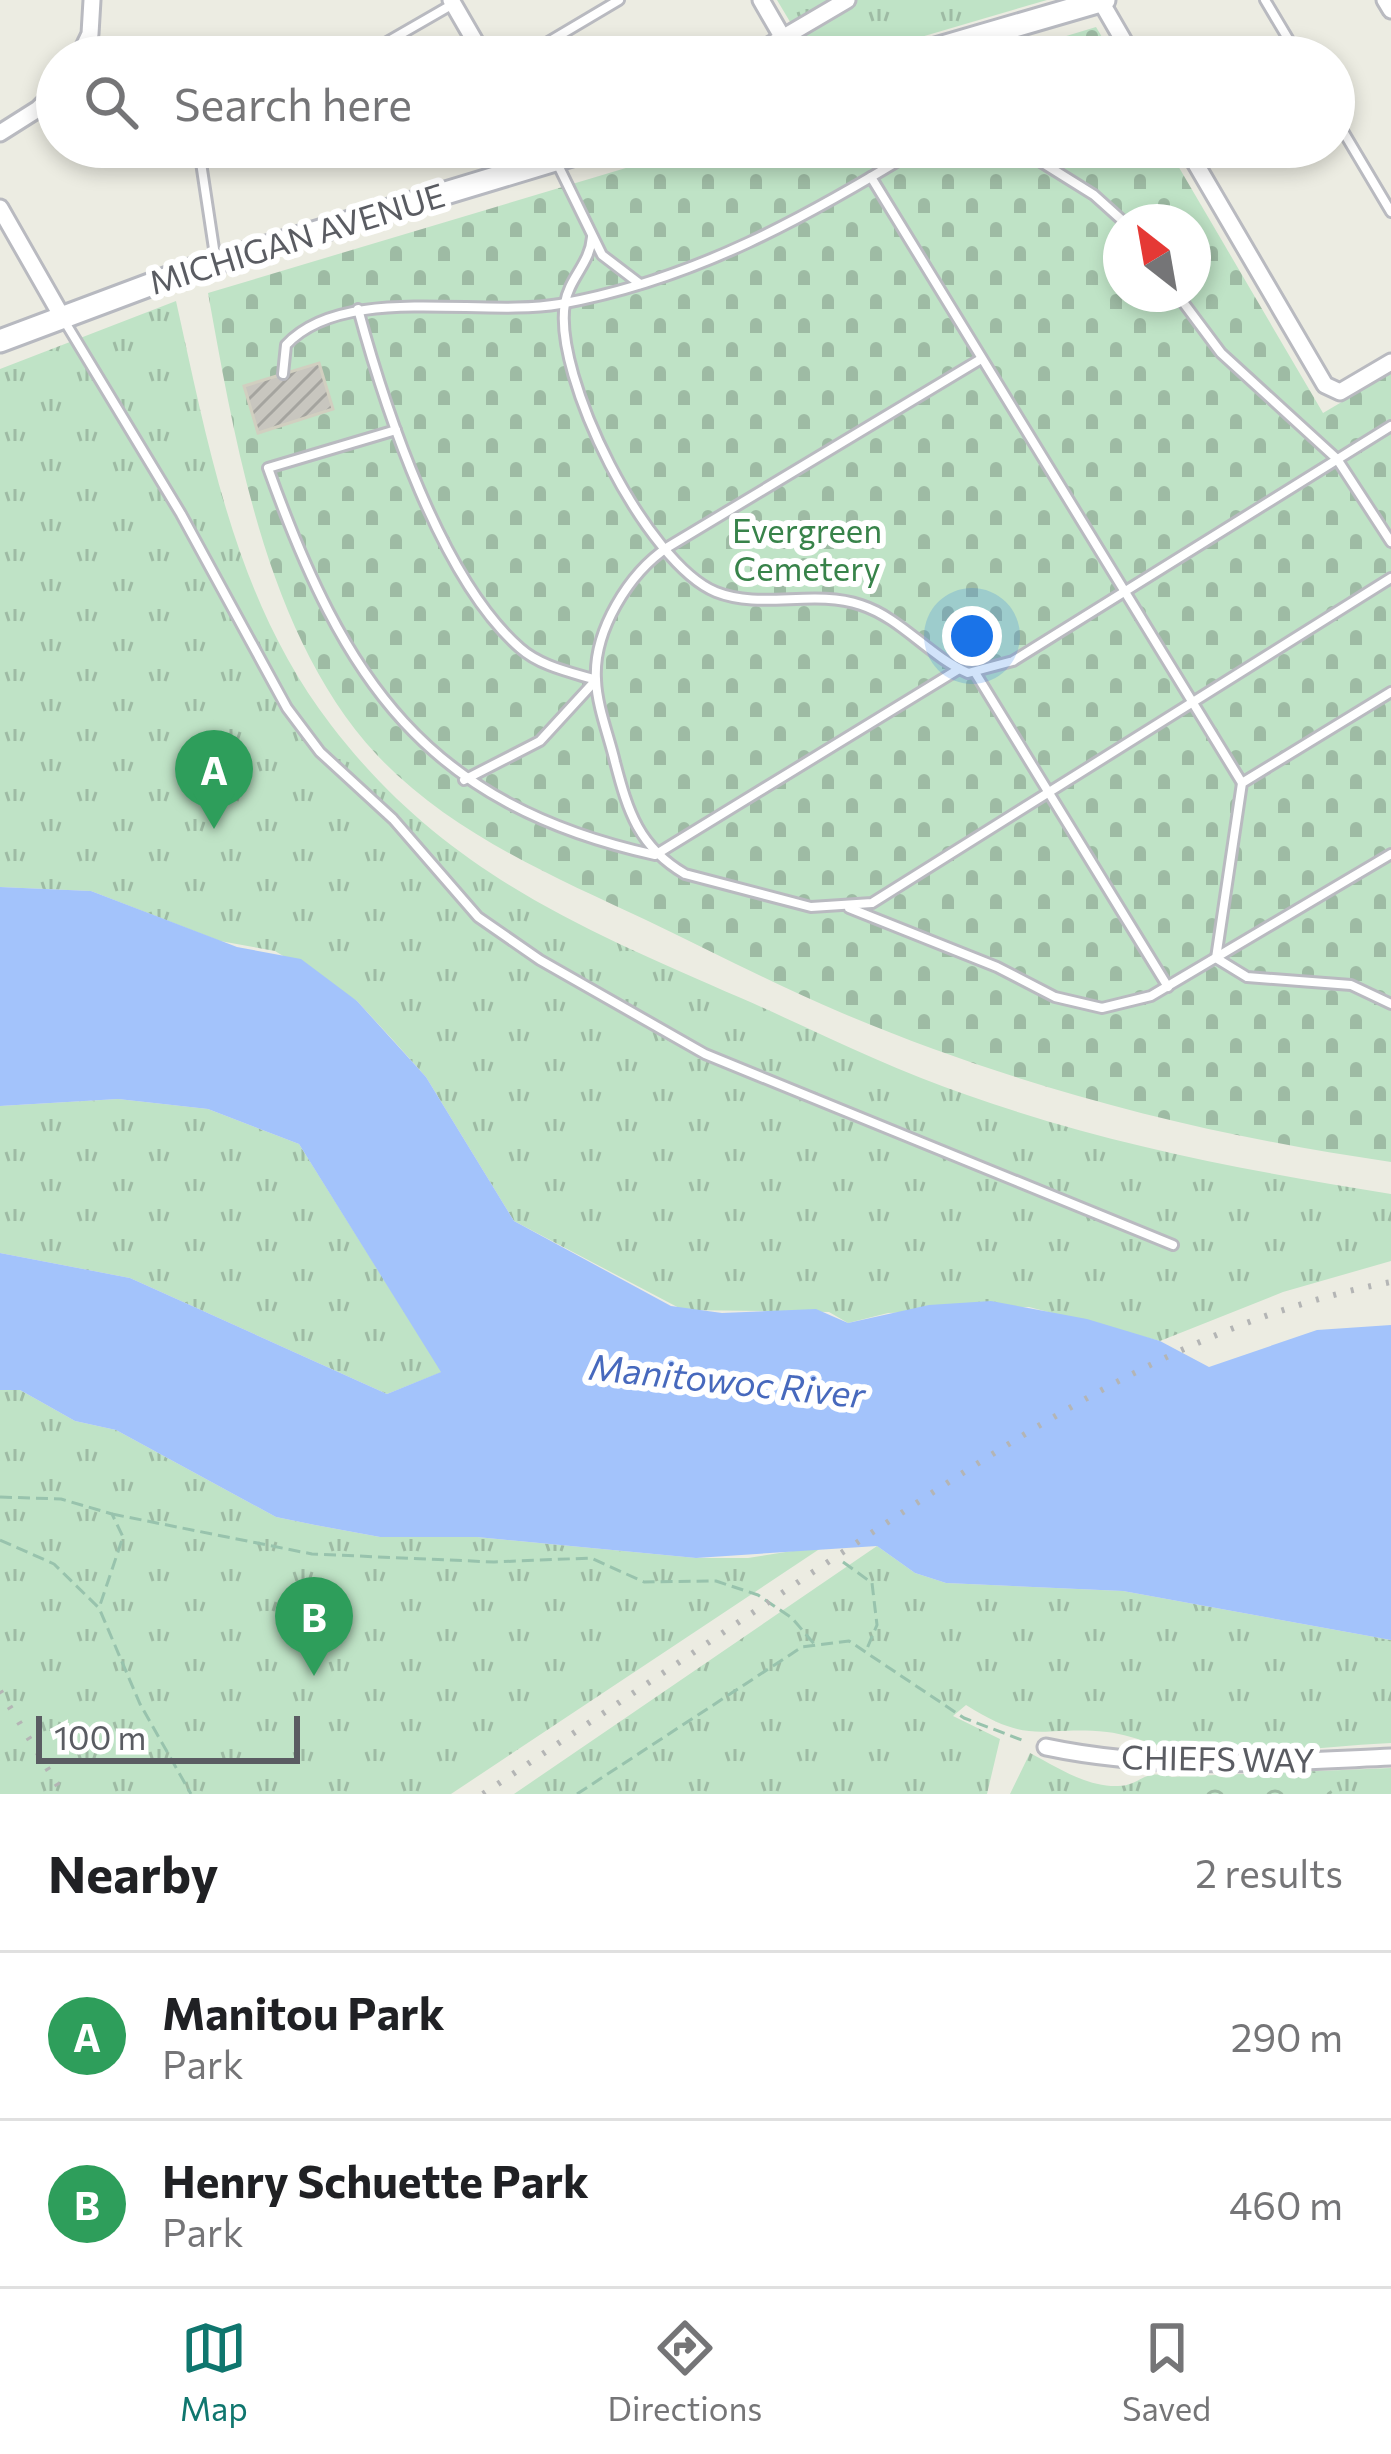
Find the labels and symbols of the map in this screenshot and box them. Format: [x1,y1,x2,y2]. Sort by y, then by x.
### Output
street label: MICHIGAN AVENUE [144,173,449,302]
north arrow [1103,204,1211,312]
park label: Evergreen Cemetery [732,509,882,588]
your location [942,606,1002,666]
pin: A [175,730,253,829]
water label: Manitowoc River [587,1343,869,1416]
pin: B [275,1577,353,1676]
scale bar [36,1710,300,1763]
street label: CHIEFS WAY [1121,1735,1315,1780]

